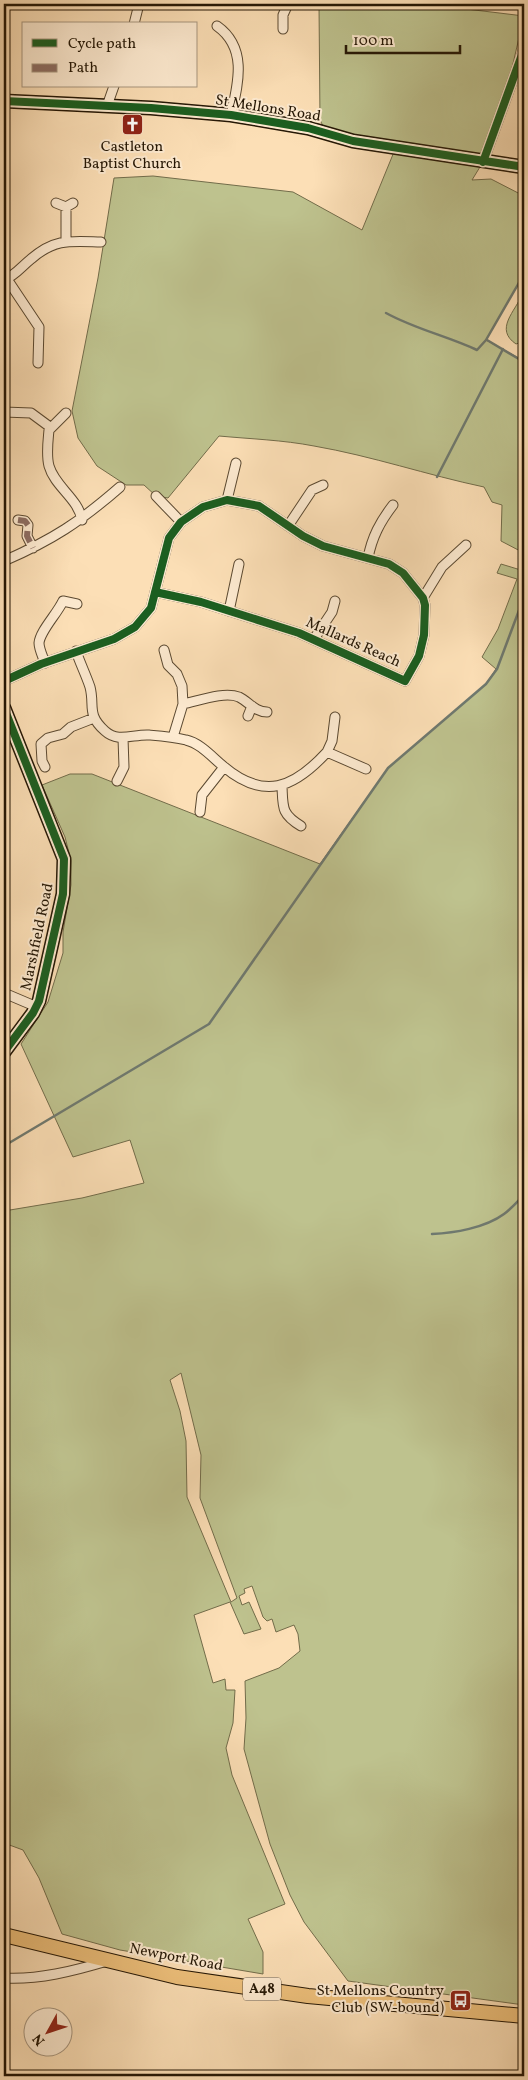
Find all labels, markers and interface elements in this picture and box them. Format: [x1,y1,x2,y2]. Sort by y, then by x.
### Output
legend [22,22,198,88]
scale bar [346,22,459,54]
text: 100 m [353,31,393,52]
text: Cycle path [68,34,136,55]
text: Path [68,58,98,79]
street label: St Mellons Road [214,90,322,128]
church icon: Castleton Baptist Church [120,112,144,136]
place label: Castleton Baptist Church [83,137,181,175]
street label: Mallards Reach [302,613,404,673]
street label: Marshfield Road [16,881,60,993]
street label: Newport Road [128,1939,224,1977]
road number: A48 [243,1978,281,2000]
place label: St Mellons Country Club (SW-bound) [316,1981,444,2019]
bus stop icon: St Mellons Country Club (SW-bound) [448,1988,472,2012]
north arrow [22,2008,72,2058]
text: N [29,2029,50,2049]

